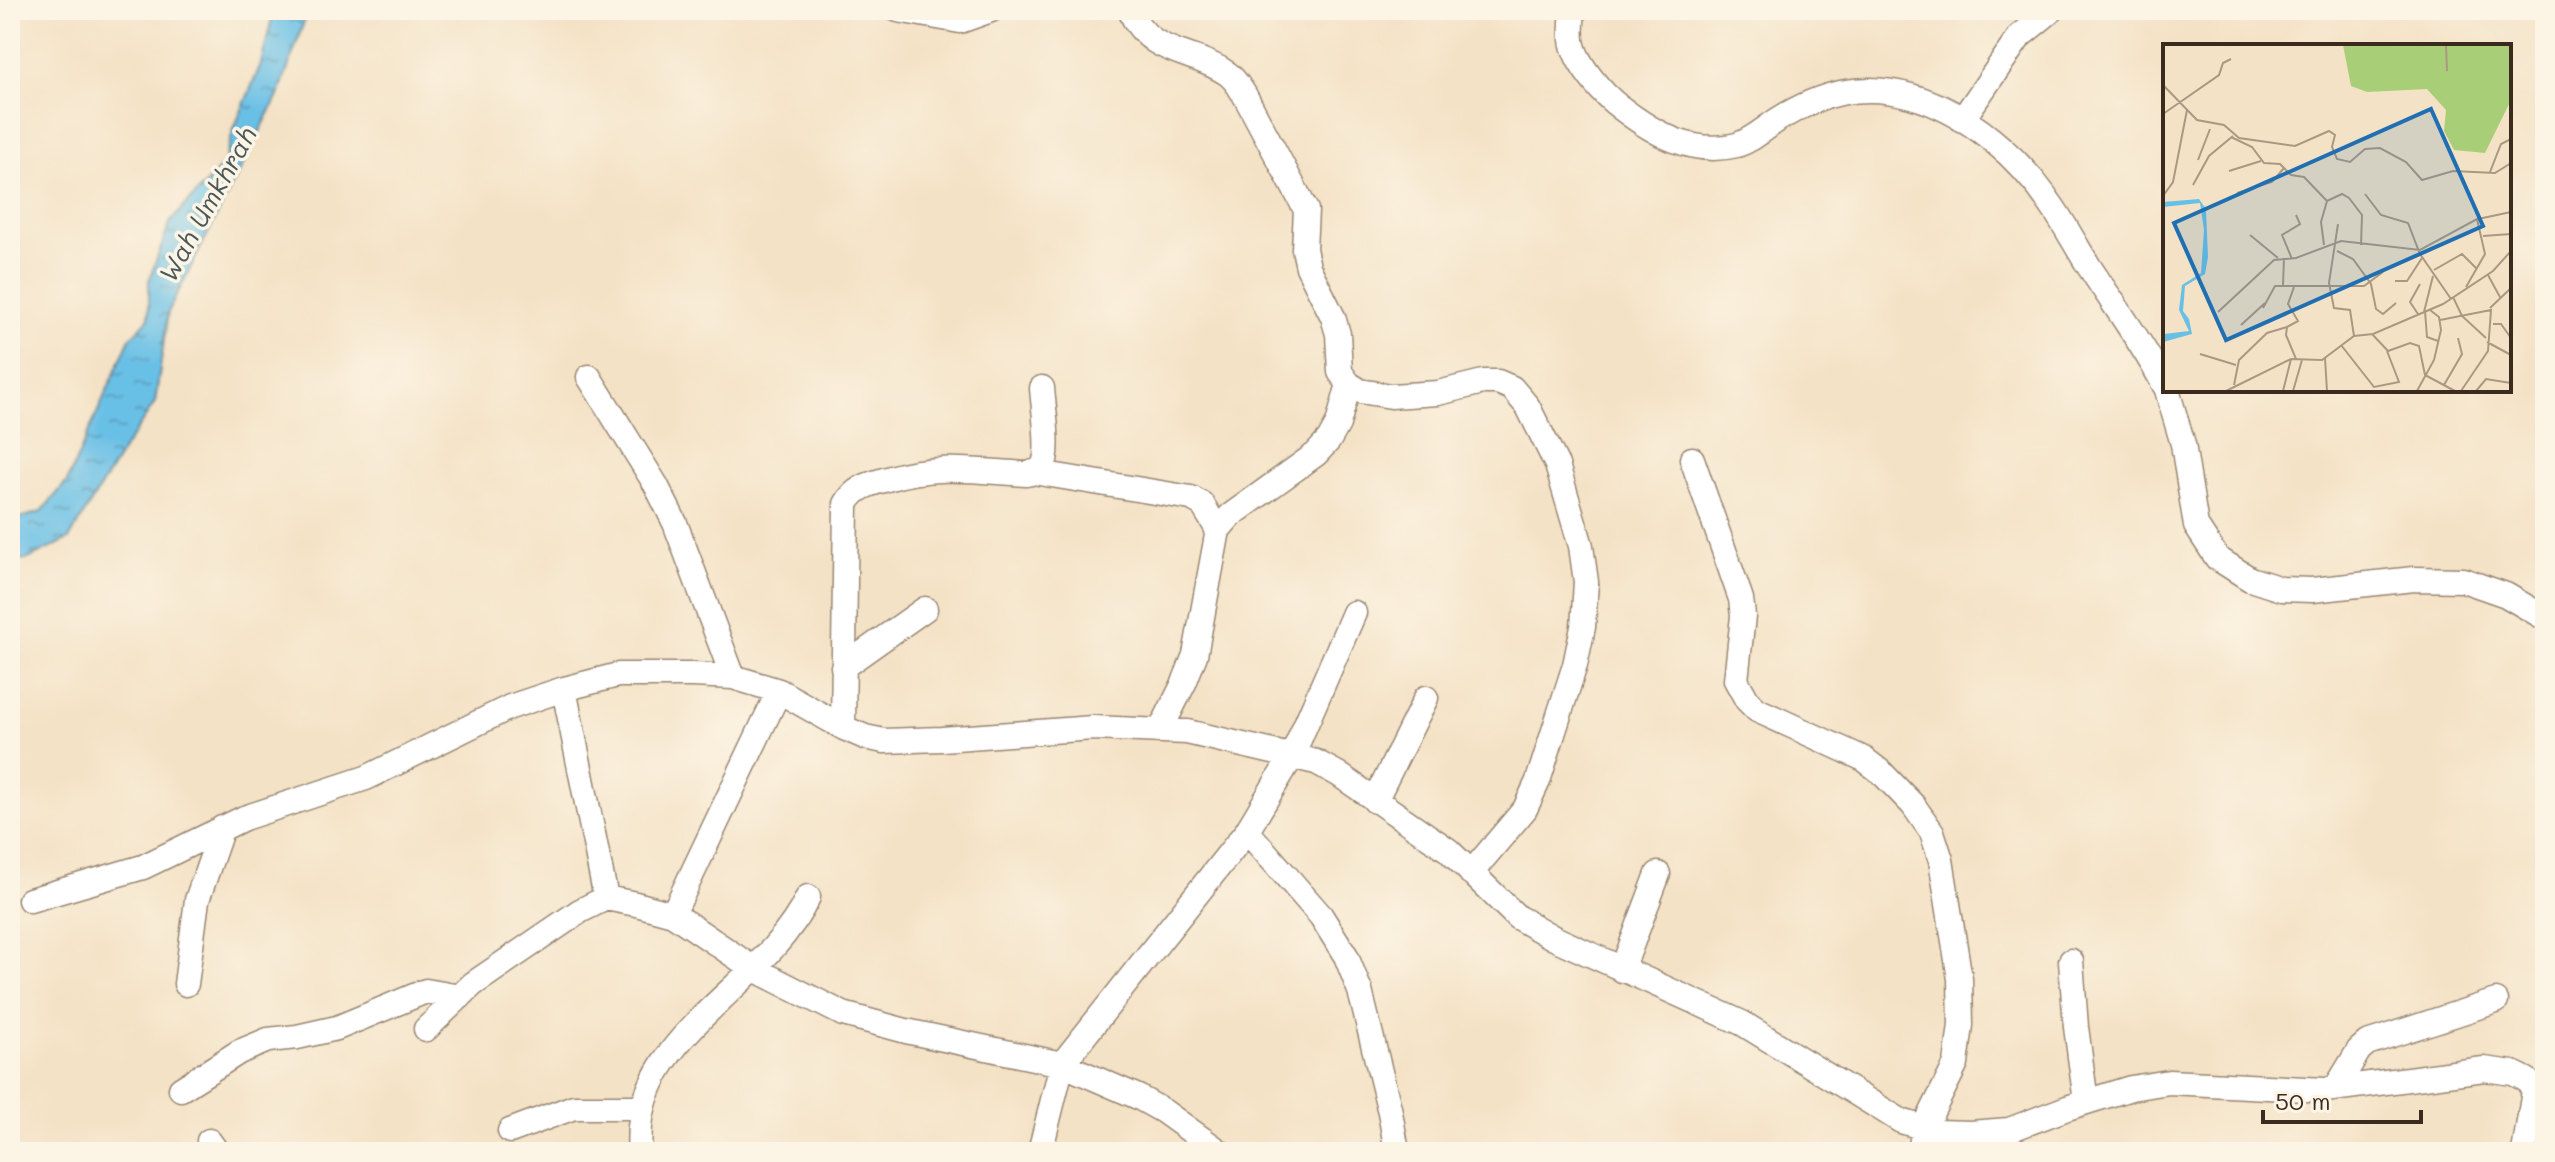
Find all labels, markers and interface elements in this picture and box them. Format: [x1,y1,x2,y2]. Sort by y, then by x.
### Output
inset map [2163,44,2511,392]
water label: Wah Umkhrah [150,120,264,288]
scale bar [2263,1074,2421,1124]
text: 50 m [2275,1085,2331,1116]

